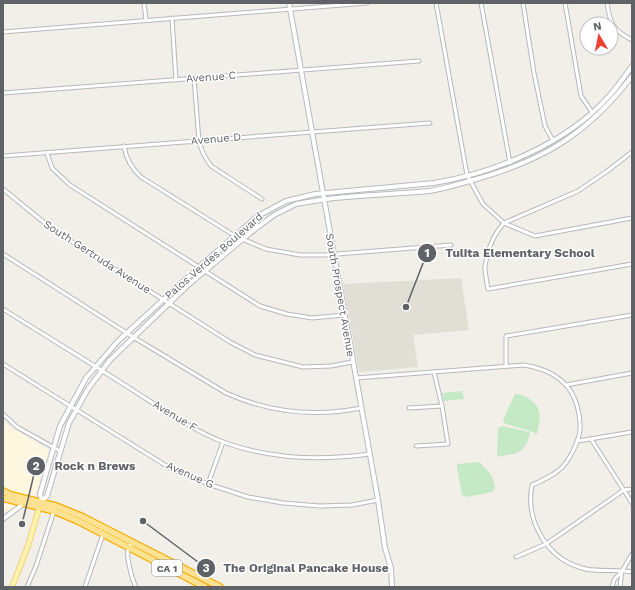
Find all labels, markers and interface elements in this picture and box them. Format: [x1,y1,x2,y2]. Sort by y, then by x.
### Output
north arrow [579,16,619,56]
text: N [592,20,602,34]
street label: Avenue C [185,69,237,85]
street label: Avenue D [190,130,242,148]
street label: Palos Verdes Boulevard [162,210,266,302]
street label: South Gertruda Avenue [41,217,153,297]
street label: South Prospect Avenue [323,232,357,358]
callout: Tulita Elementary School [417,241,603,265]
text: 1 [424,246,430,260]
text: Tulita Elementary School [445,246,595,260]
street label: Avenue F [150,398,200,434]
callout: Rock n Brews [26,454,143,478]
text: 2 [32,459,40,473]
text: Rock n Brews [55,459,136,473]
street label: Avenue G [164,459,216,491]
callout: The Original Pancake House [196,556,397,580]
road number: CA 1 [152,560,182,576]
text: 3 [202,561,210,575]
text: The Original Pancake House [223,561,389,575]

